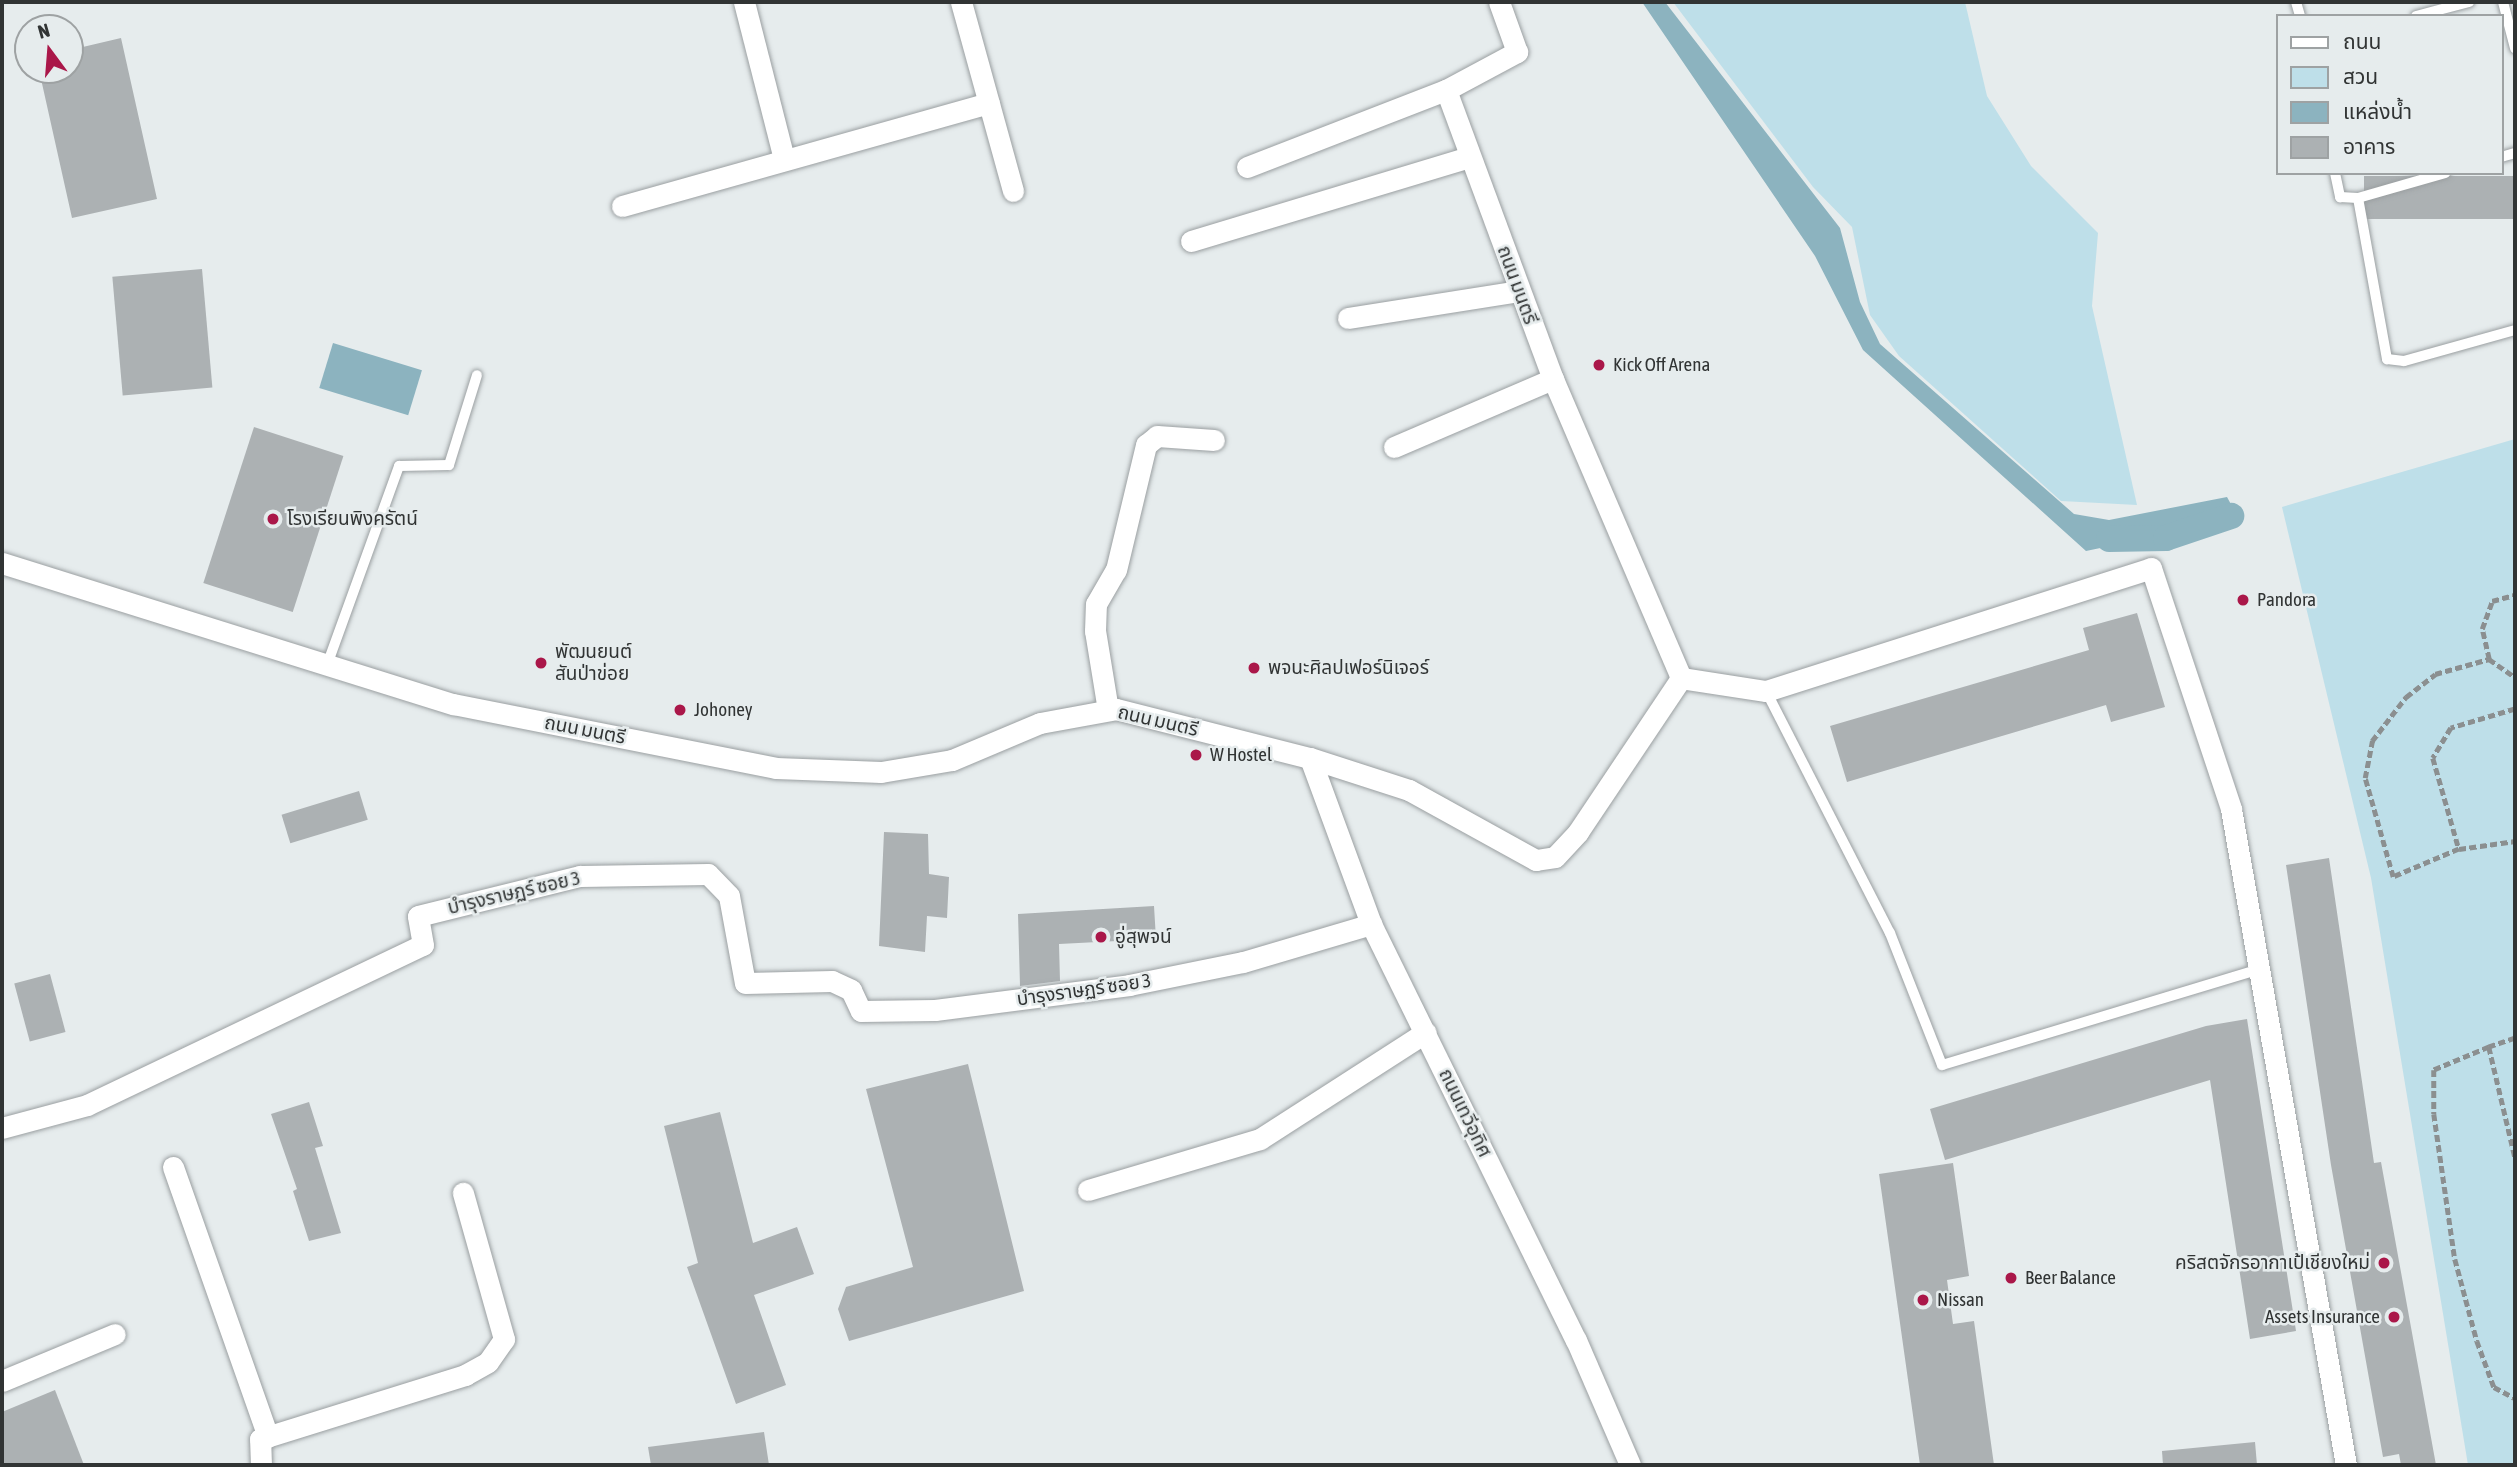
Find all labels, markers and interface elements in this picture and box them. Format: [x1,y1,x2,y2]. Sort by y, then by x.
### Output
north arrow [14,14,84,84]
legend [2276,14,2503,175]
text: N [35,19,52,43]
text: ถนน [2343,29,2381,53]
text: สวน [2343,64,2378,88]
text: แหล่งน้ำ [2343,99,2412,123]
text: อาคาร [2343,134,2395,158]
street label: ถนน มนตรี [1492,243,1542,327]
place label: Kick Off Arena [1613,354,1710,376]
marker: Kick Off Arena [1591,357,1607,373]
place label: โรงเรียนพิงครัตน์ [287,508,418,530]
marker: โรงเรียนพิงครัตน์ [265,511,281,527]
place label: Pandora [2257,589,2316,611]
marker: Pandora [2235,592,2251,608]
place label: พัฒนยนต์ สันป่าข่อย [555,641,632,685]
marker: พัฒนยนต์ สันป่าข่อย [533,655,549,671]
place label: พจนะศิลปเฟอร์นิเจอร์ [1268,657,1429,679]
marker: พจนะศิลปเฟอร์นิเจอร์ [1246,660,1262,676]
place label: Johoney [694,699,753,721]
street label: ถนน มนตรี [1115,701,1201,741]
marker: Johoney [672,702,688,718]
street label: ถนน มนตรี [543,711,627,749]
place label: W Hostel [1210,744,1272,766]
marker: W Hostel [1188,747,1204,763]
street label: บำรุงราษฏร์ ซอย 3 [445,867,583,919]
place label: อู่สุพจน์ [1115,926,1172,948]
marker: อู่สุพจน์ [1093,929,1109,945]
street label: บำรุงราษฏร์ ซอย 3 [1015,969,1153,1011]
street label: ถนนเทวีอุทิศ [1434,1065,1496,1161]
place label: คริสตจักรอากาเป้เชียงใหม่ [2175,1252,2370,1274]
marker: คริสตจักรอากาเป้เชียงใหม่ [2376,1255,2392,1271]
place label: Beer Balance [2025,1267,2116,1289]
marker: Beer Balance [2003,1270,2019,1286]
place label: Nissan [1937,1289,1984,1311]
marker: Nissan [1915,1292,1931,1308]
place label: Assets Insurance [2265,1306,2380,1328]
marker: Assets Insurance [2386,1309,2402,1325]

